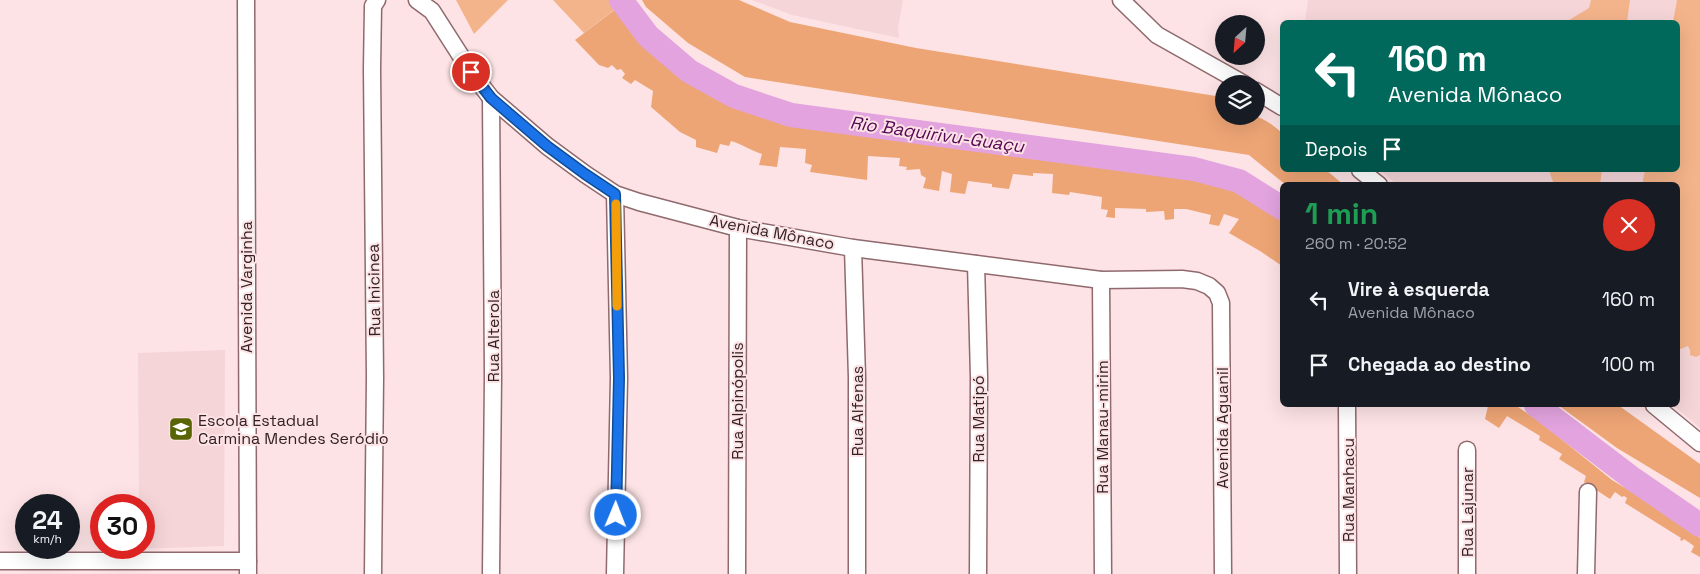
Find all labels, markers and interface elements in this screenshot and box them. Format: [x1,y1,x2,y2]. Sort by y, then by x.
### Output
north arrow [1215,15,1265,65]
map controls [1215,15,1265,125]
text: 160 m [1388,37,1487,81]
icon: left [1305,40,1370,105]
pin [450,51,492,93]
icon: arrive [457,58,485,86]
button: layers [1215,75,1265,125]
text: Avenida Mônaco [1388,80,1562,108]
water label: Rio Baquirivu-Guaçu [849,110,1026,158]
icon: arrive [1378,135,1406,163]
text: Depois [1305,137,1368,162]
text: 1 min [1305,194,1378,233]
button: close [1603,199,1655,251]
street label: Avenida Mônaco [708,210,836,254]
street label: Avenida Varginha [236,221,257,353]
text: 260 m · 20:52 [1305,233,1407,254]
street label: Rua Inicinea [363,243,385,337]
text: Vire à esquerda [1348,277,1490,302]
icon: left [1305,286,1333,314]
text: 160 m [1602,287,1655,312]
street label: Rua Alterola [483,290,504,382]
text: Avenida Mônaco [1348,302,1475,323]
street label: Rua Alpinópolis [727,342,748,460]
icon: arrive [1305,351,1333,379]
text: Chegada ao destino [1348,352,1531,377]
text: 100 m [1601,352,1655,377]
street label: Rua Manau-mirim [1092,360,1113,494]
street label: Rua Alfenas [847,366,868,456]
street label: Avenida Aguanil [1212,367,1233,489]
street label: Rua Matipó [968,375,989,463]
place label: Escola Estadual Carmina Mendes Seródio [198,410,389,449]
school or university icon: Escola Estadual Carmina Mendes Seródio [168,416,194,442]
street label: Rua Manhacu [1338,438,1359,542]
street label: Rua Lajunar [1457,467,1478,557]
position arrow [589,488,641,540]
speed limit sign: 30 [90,494,155,559]
text: 24 [32,504,63,536]
text: km/h [33,531,62,547]

